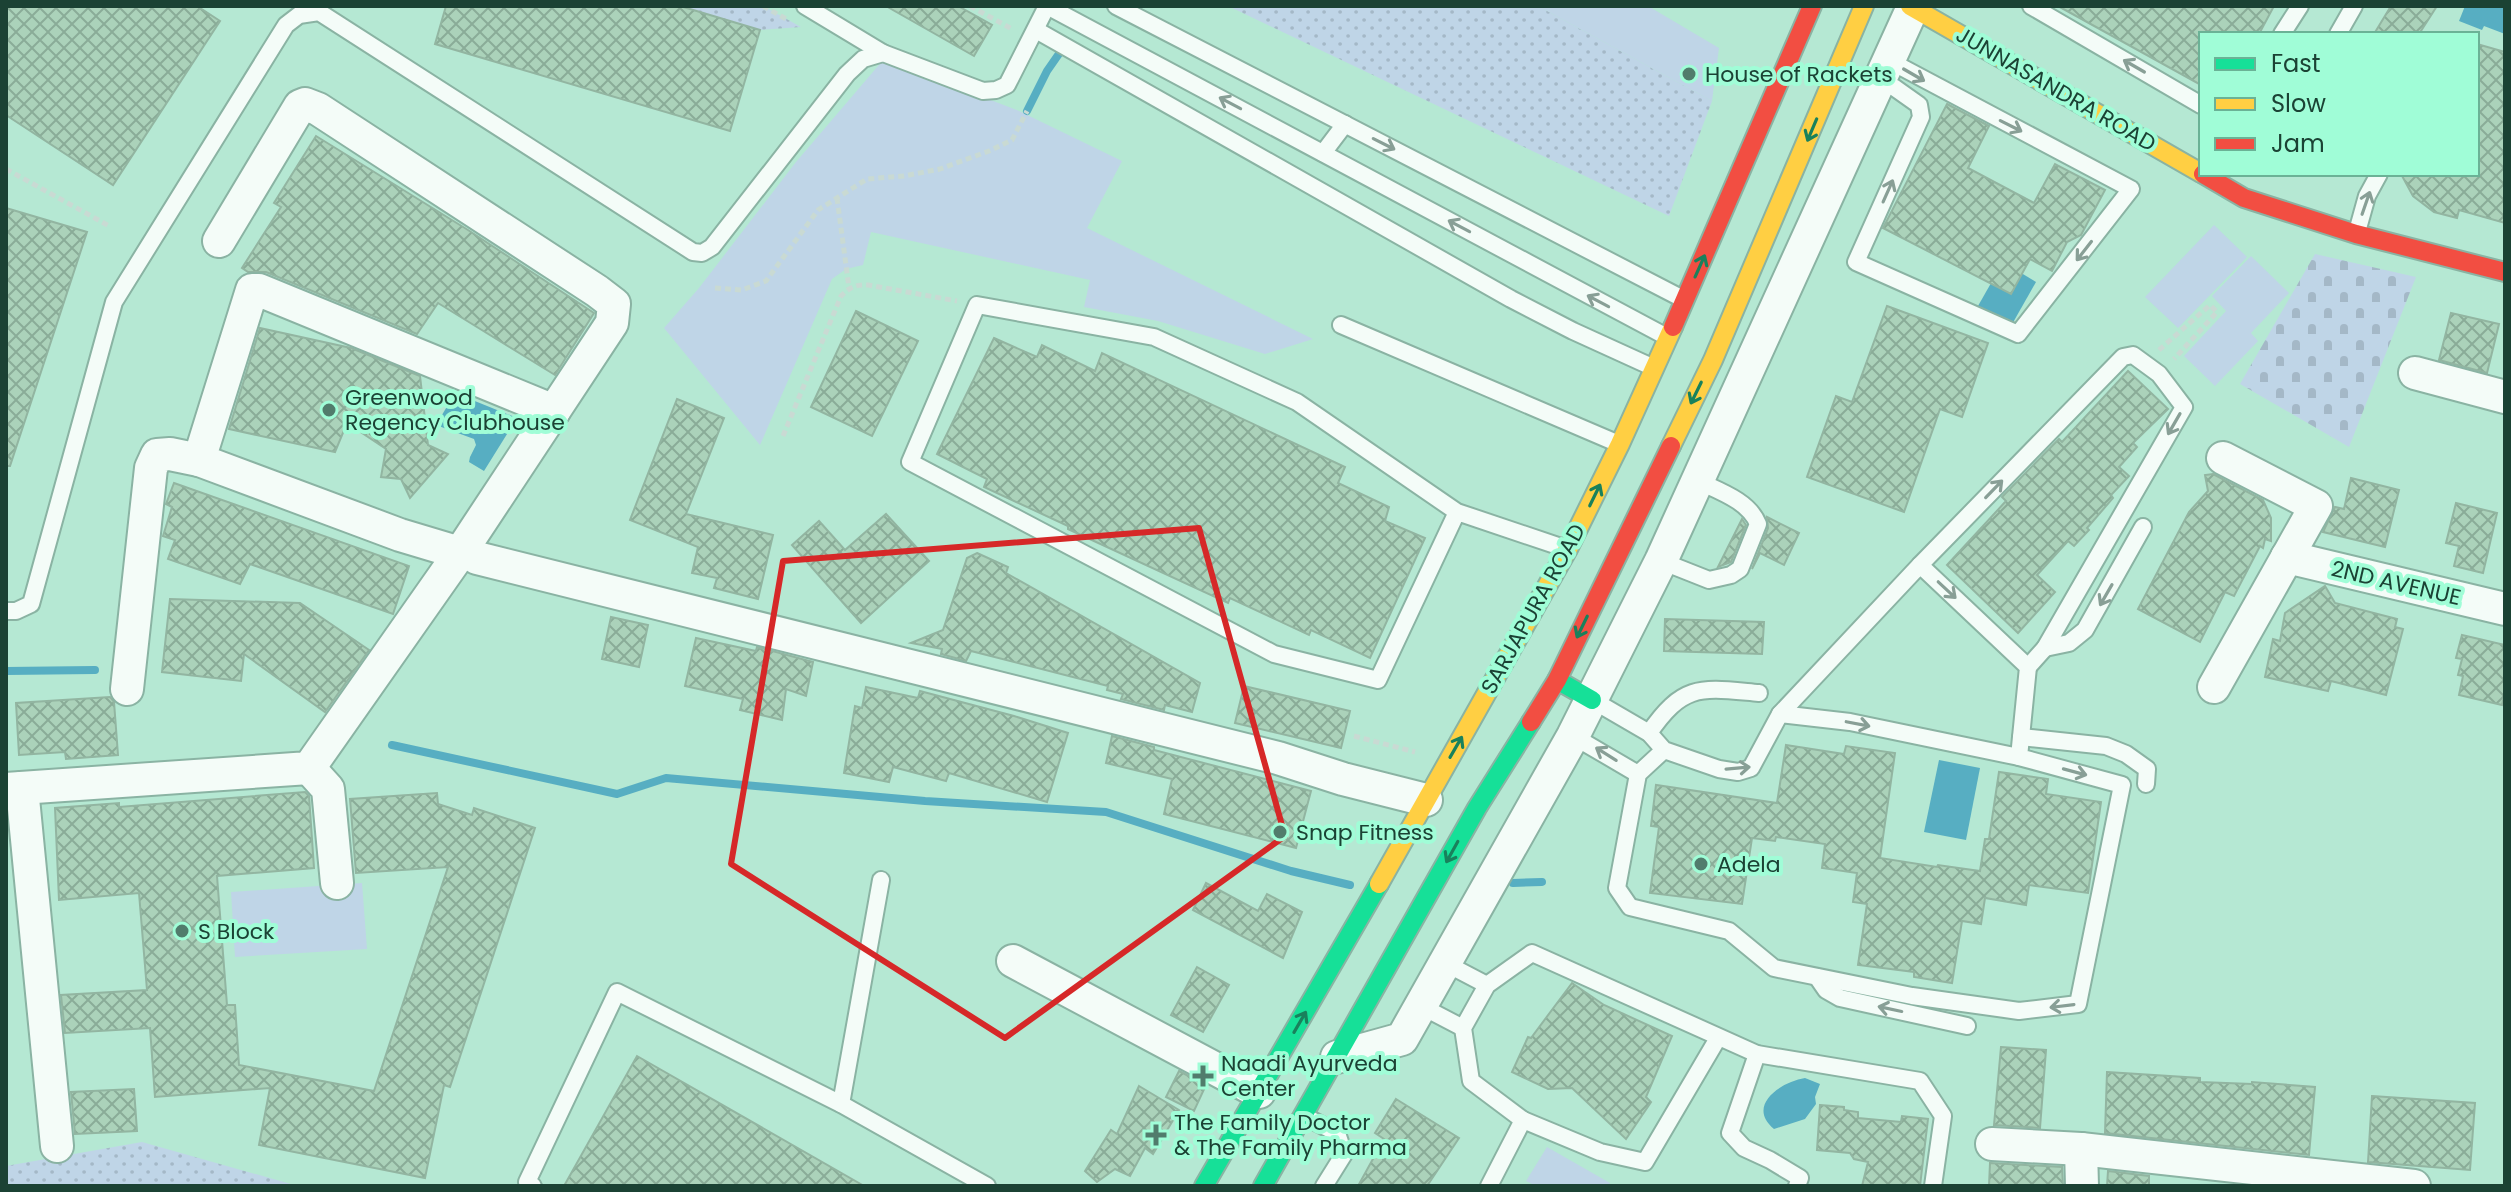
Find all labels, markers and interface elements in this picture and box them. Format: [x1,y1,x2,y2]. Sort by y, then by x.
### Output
street label: JUNNASANDRA ROAD [1950,19,2162,159]
legend [2199,32,2479,176]
text: Fast [2271,47,2321,80]
one-way arrow [2122,58,2146,73]
place label: House of Rackets [1705,59,1893,90]
marker: House of Rackets [1680,65,1698,83]
one-way arrow [1902,67,1925,83]
text: Slow [2271,87,2326,120]
one-way arrow [1218,95,1242,111]
one-way arrow [1803,117,1818,141]
one-way arrow [1998,119,2022,134]
text: Jam [2271,127,2325,160]
one-way arrow [1372,137,1396,152]
one-way arrow [1881,179,1896,204]
one-way arrow [2359,191,2374,216]
one-way arrow [1448,218,1471,234]
one-way arrow [2075,240,2093,261]
one-way arrow [1694,254,1709,279]
one-way arrow [1587,293,1611,308]
one-way arrow [1688,381,1704,405]
place label: Greenwood Regency Clubhouse [345,382,565,438]
marker: Greenwood Regency Clubhouse [320,401,338,419]
one-way arrow [2166,412,2182,435]
one-way arrow [1984,480,2003,499]
one-way arrow [1588,483,1603,507]
street label: SARJAPURA ROAD [1473,518,1593,700]
street label: 2ND AVENUE [2328,553,2464,613]
one-way arrow [1937,581,1957,600]
one-way arrow [2098,583,2114,606]
one-way arrow [1574,615,1589,638]
one-way arrow [1844,717,1870,732]
one-way arrow [1448,736,1464,759]
one-way arrow [1595,745,1618,761]
one-way arrow [1724,761,1750,776]
one-way arrow [2062,765,2088,780]
place label: Snap Fitness [1296,817,1434,848]
marker: Snap Fitness [1271,823,1289,841]
one-way arrow [1444,840,1460,863]
place label: Adela [1717,849,1781,880]
marker: Adela [1692,855,1710,873]
place label: S Block [198,916,275,947]
marker: S Block [173,922,191,940]
one-way arrow [2049,998,2076,1013]
one-way arrow [1878,1001,1904,1016]
one-way arrow [1292,1011,1308,1034]
place label: Naadi Ayurveda Center [1221,1048,1398,1104]
marker: Naadi Ayurveda Center [1192,1065,1214,1087]
place label: The Family Doctor & The Family Pharma [1174,1107,1407,1163]
marker: The Family Doctor & The Family Pharma [1145,1124,1167,1146]

